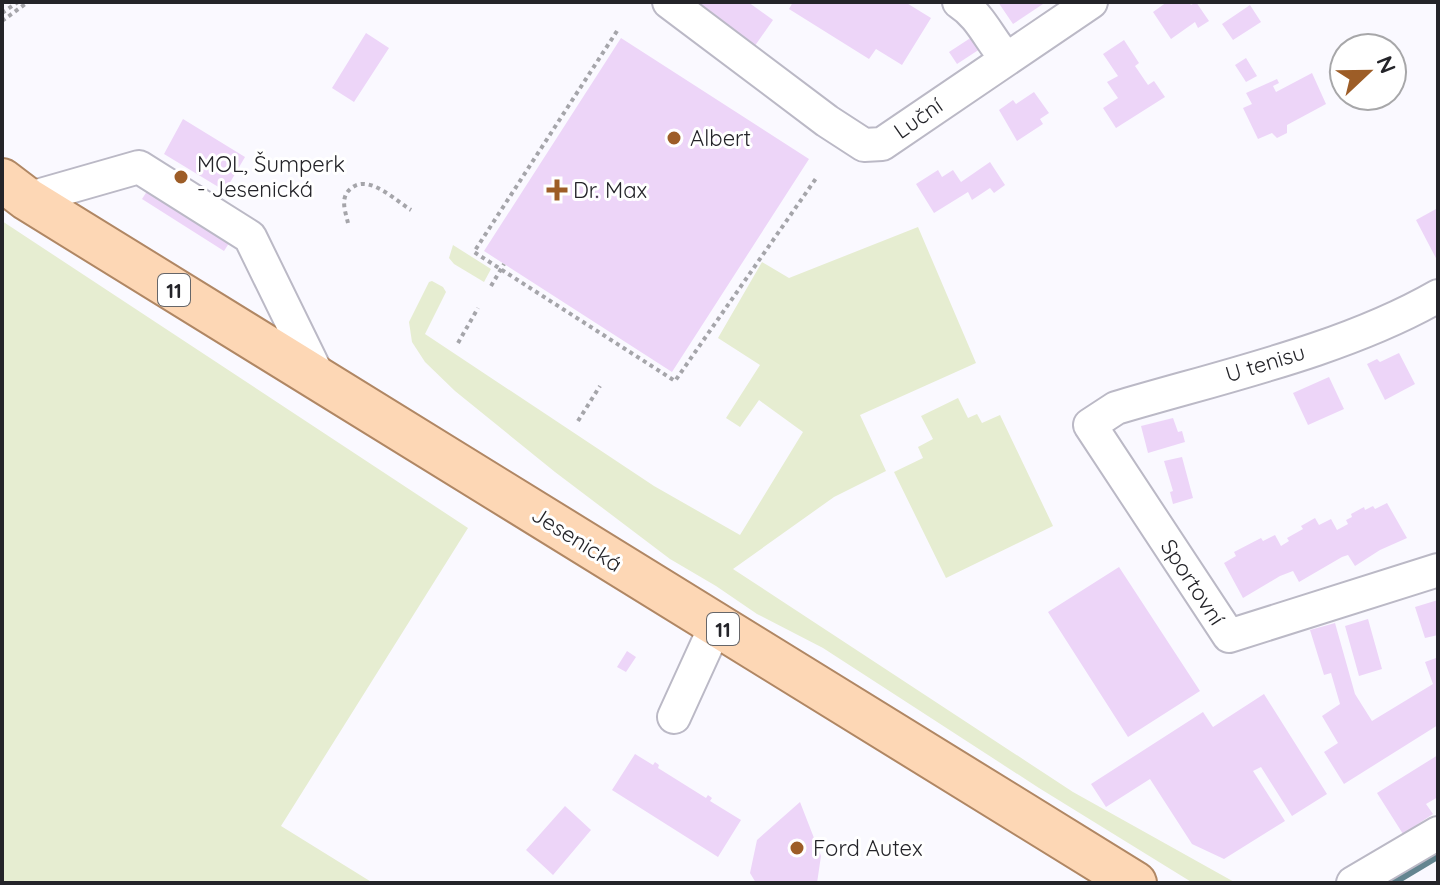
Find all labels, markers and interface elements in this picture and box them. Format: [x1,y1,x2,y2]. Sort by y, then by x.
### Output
north arrow [1328,32,1408,112]
text: N [1371,52,1403,77]
street label: Luční [888,91,948,145]
place label: Albert [690,124,751,152]
marker: Albert [665,129,683,147]
place label: MOL, Šumperk - Jesenická [197,150,345,203]
marker: MOL, Šumperk - Jesenická [172,168,190,186]
place label: Dr. Max [573,176,647,204]
marker: Dr. Max [548,181,566,199]
road number: 11 [158,274,190,306]
street label: U tenisu [1222,338,1308,388]
street label: Jesenická [526,500,628,578]
street label: Sportovní [1155,534,1231,631]
road number: 11 [707,613,739,645]
place label: Ford Autex [813,834,923,862]
marker: Ford Autex [788,839,806,857]

